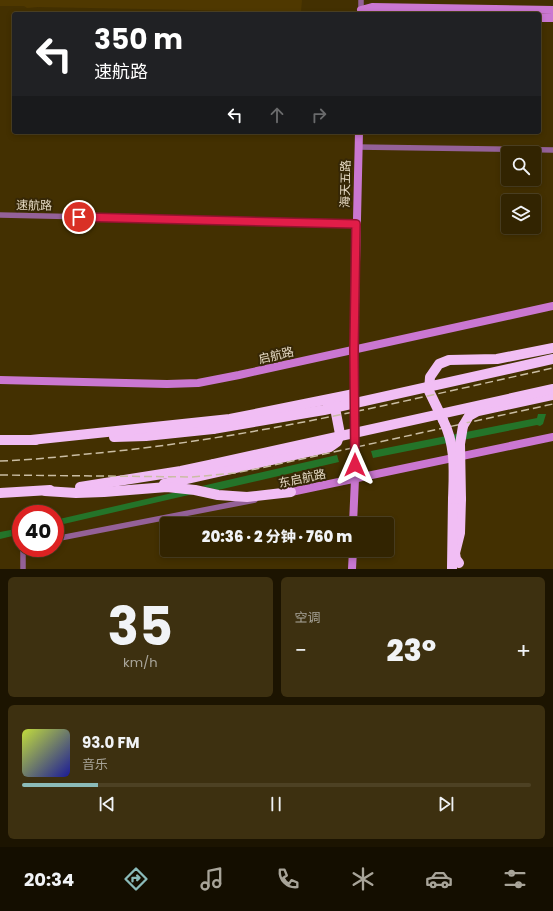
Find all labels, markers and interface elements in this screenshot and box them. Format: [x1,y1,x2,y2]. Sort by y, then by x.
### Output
text: 350 m [94,20,183,59]
icon: left [28,28,80,80]
text: 速航路 [94,59,148,84]
icon: left [224,104,246,126]
icon: ahead [266,104,288,126]
icon: right [308,104,330,126]
map controls [501,146,541,234]
button: search [501,146,541,186]
street label: 海天五路 [336,160,354,208]
button: layers [501,194,541,234]
street label: 速航路 [16,196,52,214]
pin [62,200,96,234]
icon: arrive [68,206,90,228]
street label: 启航路 [257,343,295,367]
position arrow [334,444,376,486]
street label: 东启航路 [277,465,327,491]
speed limit sign: 40 [12,505,64,557]
text: 20:36 · 2 分钟 · 760 m [202,526,352,547]
text: 35 [108,590,173,663]
text: 空调 [295,608,321,627]
text: 23° [386,629,436,672]
text: − [295,635,307,666]
text: + [516,635,531,666]
text: km/h [123,653,158,672]
text: 93.0 FM [82,732,139,753]
text: 音乐 [82,755,108,774]
icon: previous [96,793,118,815]
icon: pause [265,793,287,815]
icon: next [435,793,457,815]
icon: directions [122,865,150,893]
icon: music [198,865,226,893]
icon: phone [274,865,302,893]
icon: climate [349,865,377,893]
icon: car [425,865,453,893]
icon: filters [501,865,529,893]
text: 20:34 [24,867,74,892]

